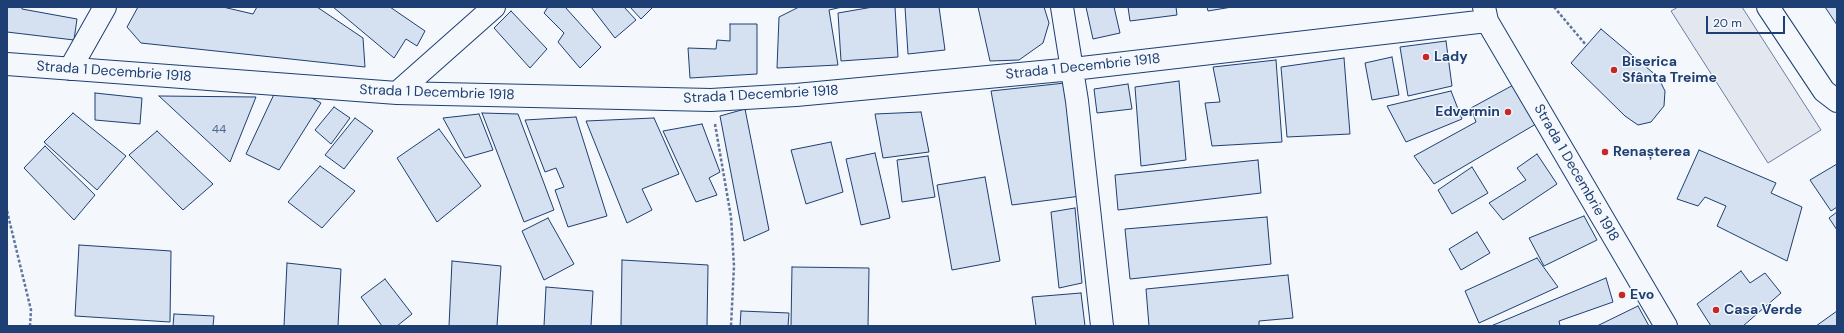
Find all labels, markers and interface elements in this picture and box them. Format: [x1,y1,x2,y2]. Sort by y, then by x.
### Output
scale bar [1708,8,1787,34]
text: 20 m [1713,15,1742,31]
place label: Lady [1434,49,1468,65]
street label: Strada 1 Decembrie 1918 [1005,51,1161,83]
marker: Lady [1421,52,1431,62]
place label: Biserica Sfânta Treime [1622,54,1717,86]
street label: Strada 1 Decembrie 1918 [36,58,192,86]
marker: Biserica Sfânta Treime [1609,65,1619,75]
street label: Strada 1 Decembrie 1918 [359,82,515,104]
street label: Strada 1 Decembrie 1918 [683,83,839,107]
street label: Strada 1 Decembrie 1918 [1530,102,1622,244]
place label: Edvermin [1435,104,1500,120]
marker: Edvermin [1503,107,1513,117]
house number: 44 [212,123,226,137]
place label: Renașterea [1613,144,1690,160]
marker: Renașterea [1600,147,1610,157]
place label: Evo [1630,287,1654,303]
marker: Evo [1617,290,1627,300]
place label: Casa Verde [1724,302,1802,318]
marker: Casa Verde [1711,305,1721,315]

